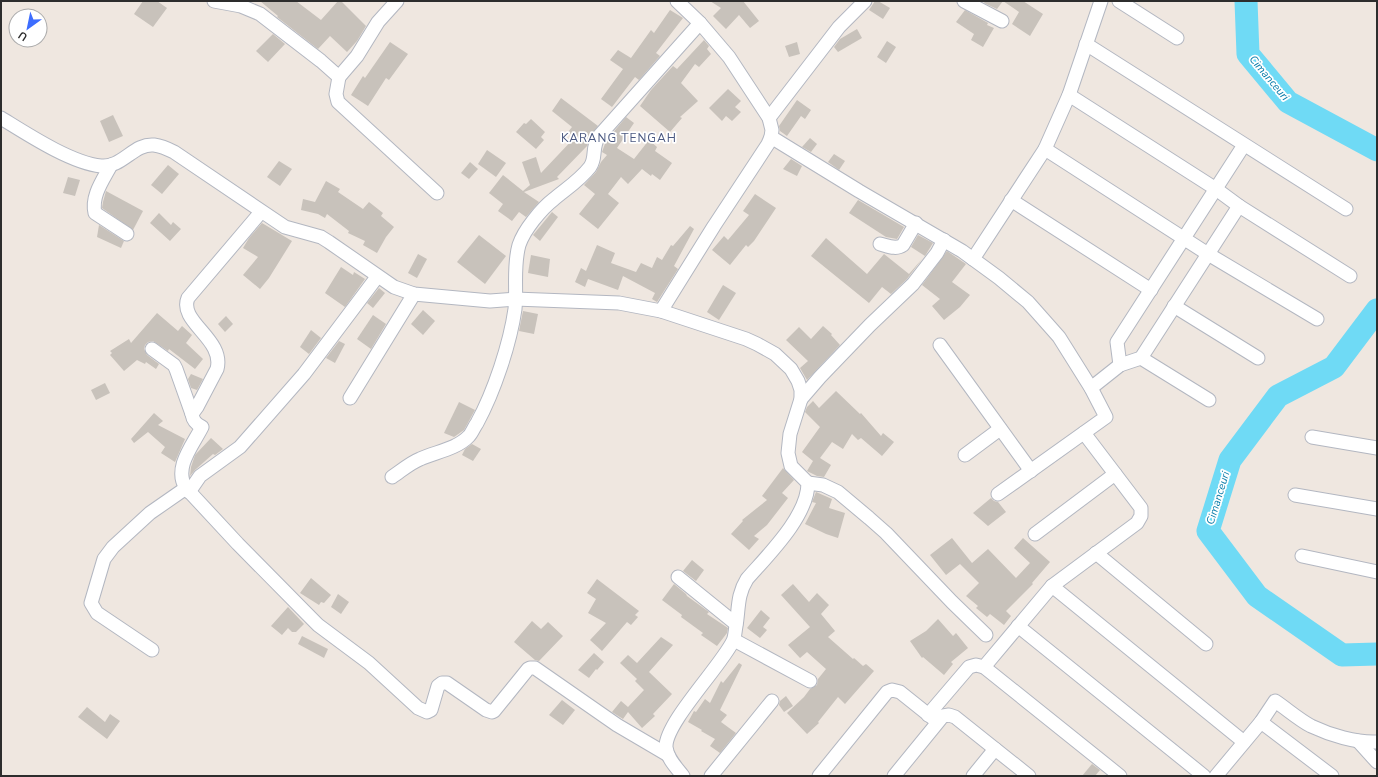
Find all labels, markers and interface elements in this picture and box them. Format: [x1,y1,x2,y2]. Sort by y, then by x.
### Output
north arrow [8,8,48,48]
text: U [15,27,30,44]
water label: Cimanceuri [1246,52,1293,104]
district label: KARANG TENGAH [561,130,677,146]
water label: Cimanceuri [1203,469,1233,526]

